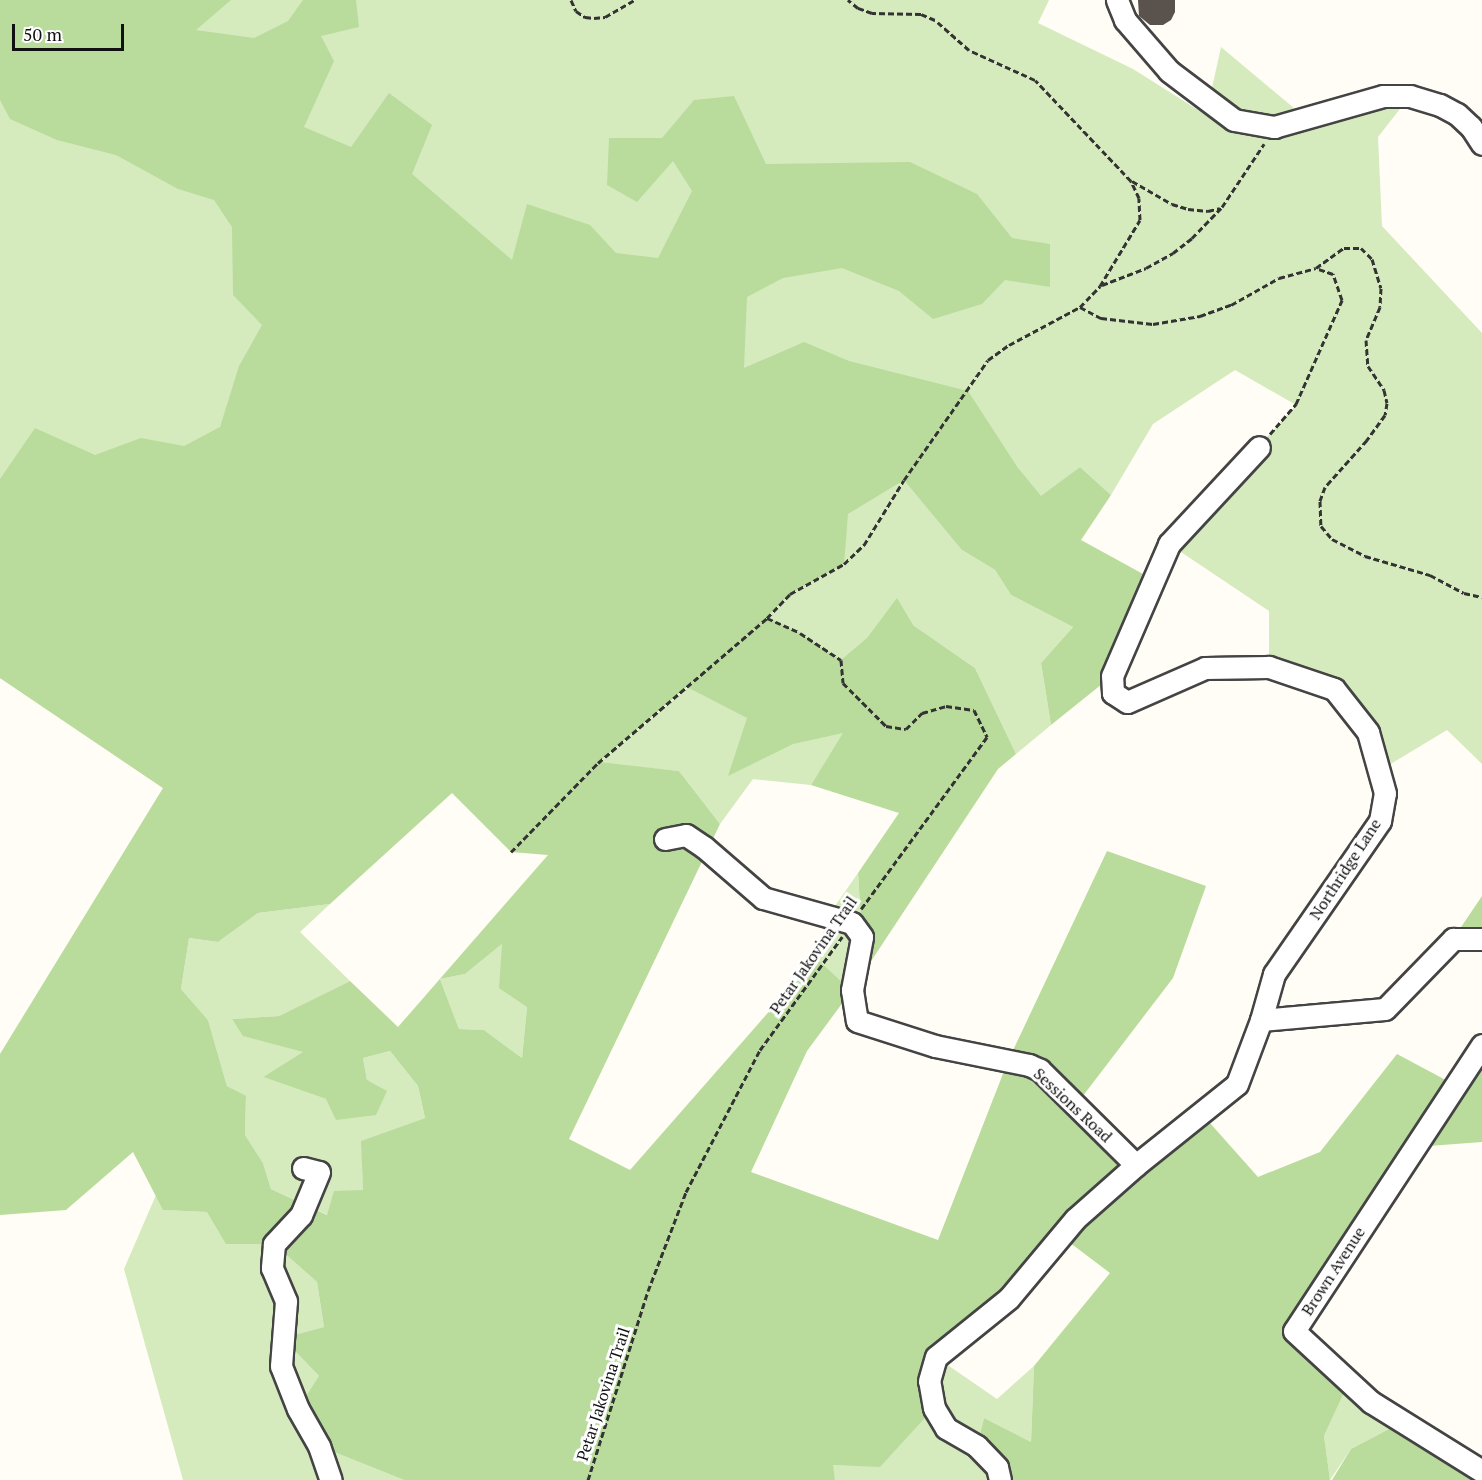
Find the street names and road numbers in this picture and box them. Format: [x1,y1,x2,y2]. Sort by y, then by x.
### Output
street label: Northridge Lane [1305,815,1385,923]
street label: Petar Jakovina Trail [765,893,861,1017]
street label: Sessions Road [1030,1064,1116,1146]
street label: Brown Avenue [1297,1223,1369,1319]
street label: Petar Jakovina Trail [572,1325,634,1463]

